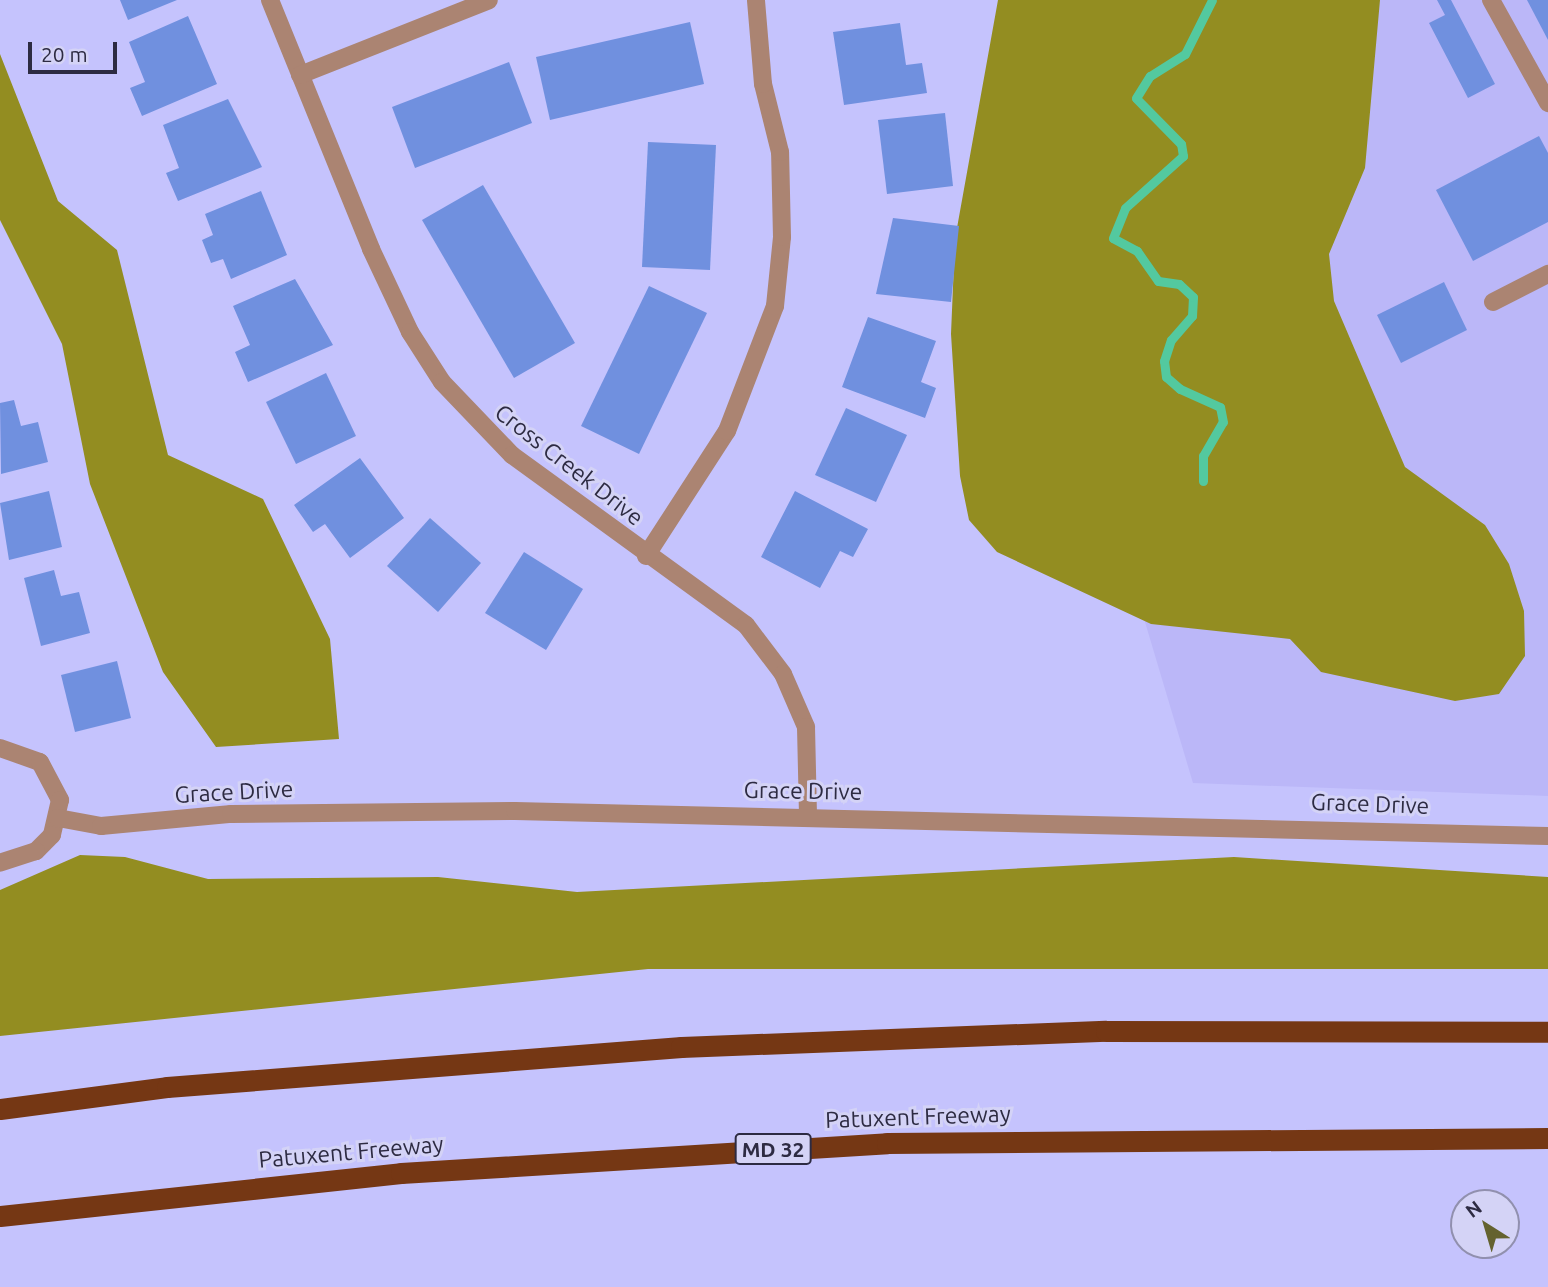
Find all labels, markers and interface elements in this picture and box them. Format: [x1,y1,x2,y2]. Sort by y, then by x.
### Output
scale bar [32,28,121,72]
text: 20 m [41,42,88,66]
street label: Cross Creek Drive [489,398,649,532]
street label: Grace Drive [174,775,294,809]
street label: Grace Drive [743,776,863,806]
street label: Grace Drive [1310,788,1430,820]
street label: Patuxent Freeway [825,1100,1011,1134]
street label: Patuxent Freeway [257,1130,445,1174]
road number: MD 32 [734,1132,812,1166]
north arrow [1450,1189,1520,1259]
text: N [1461,1196,1486,1222]

